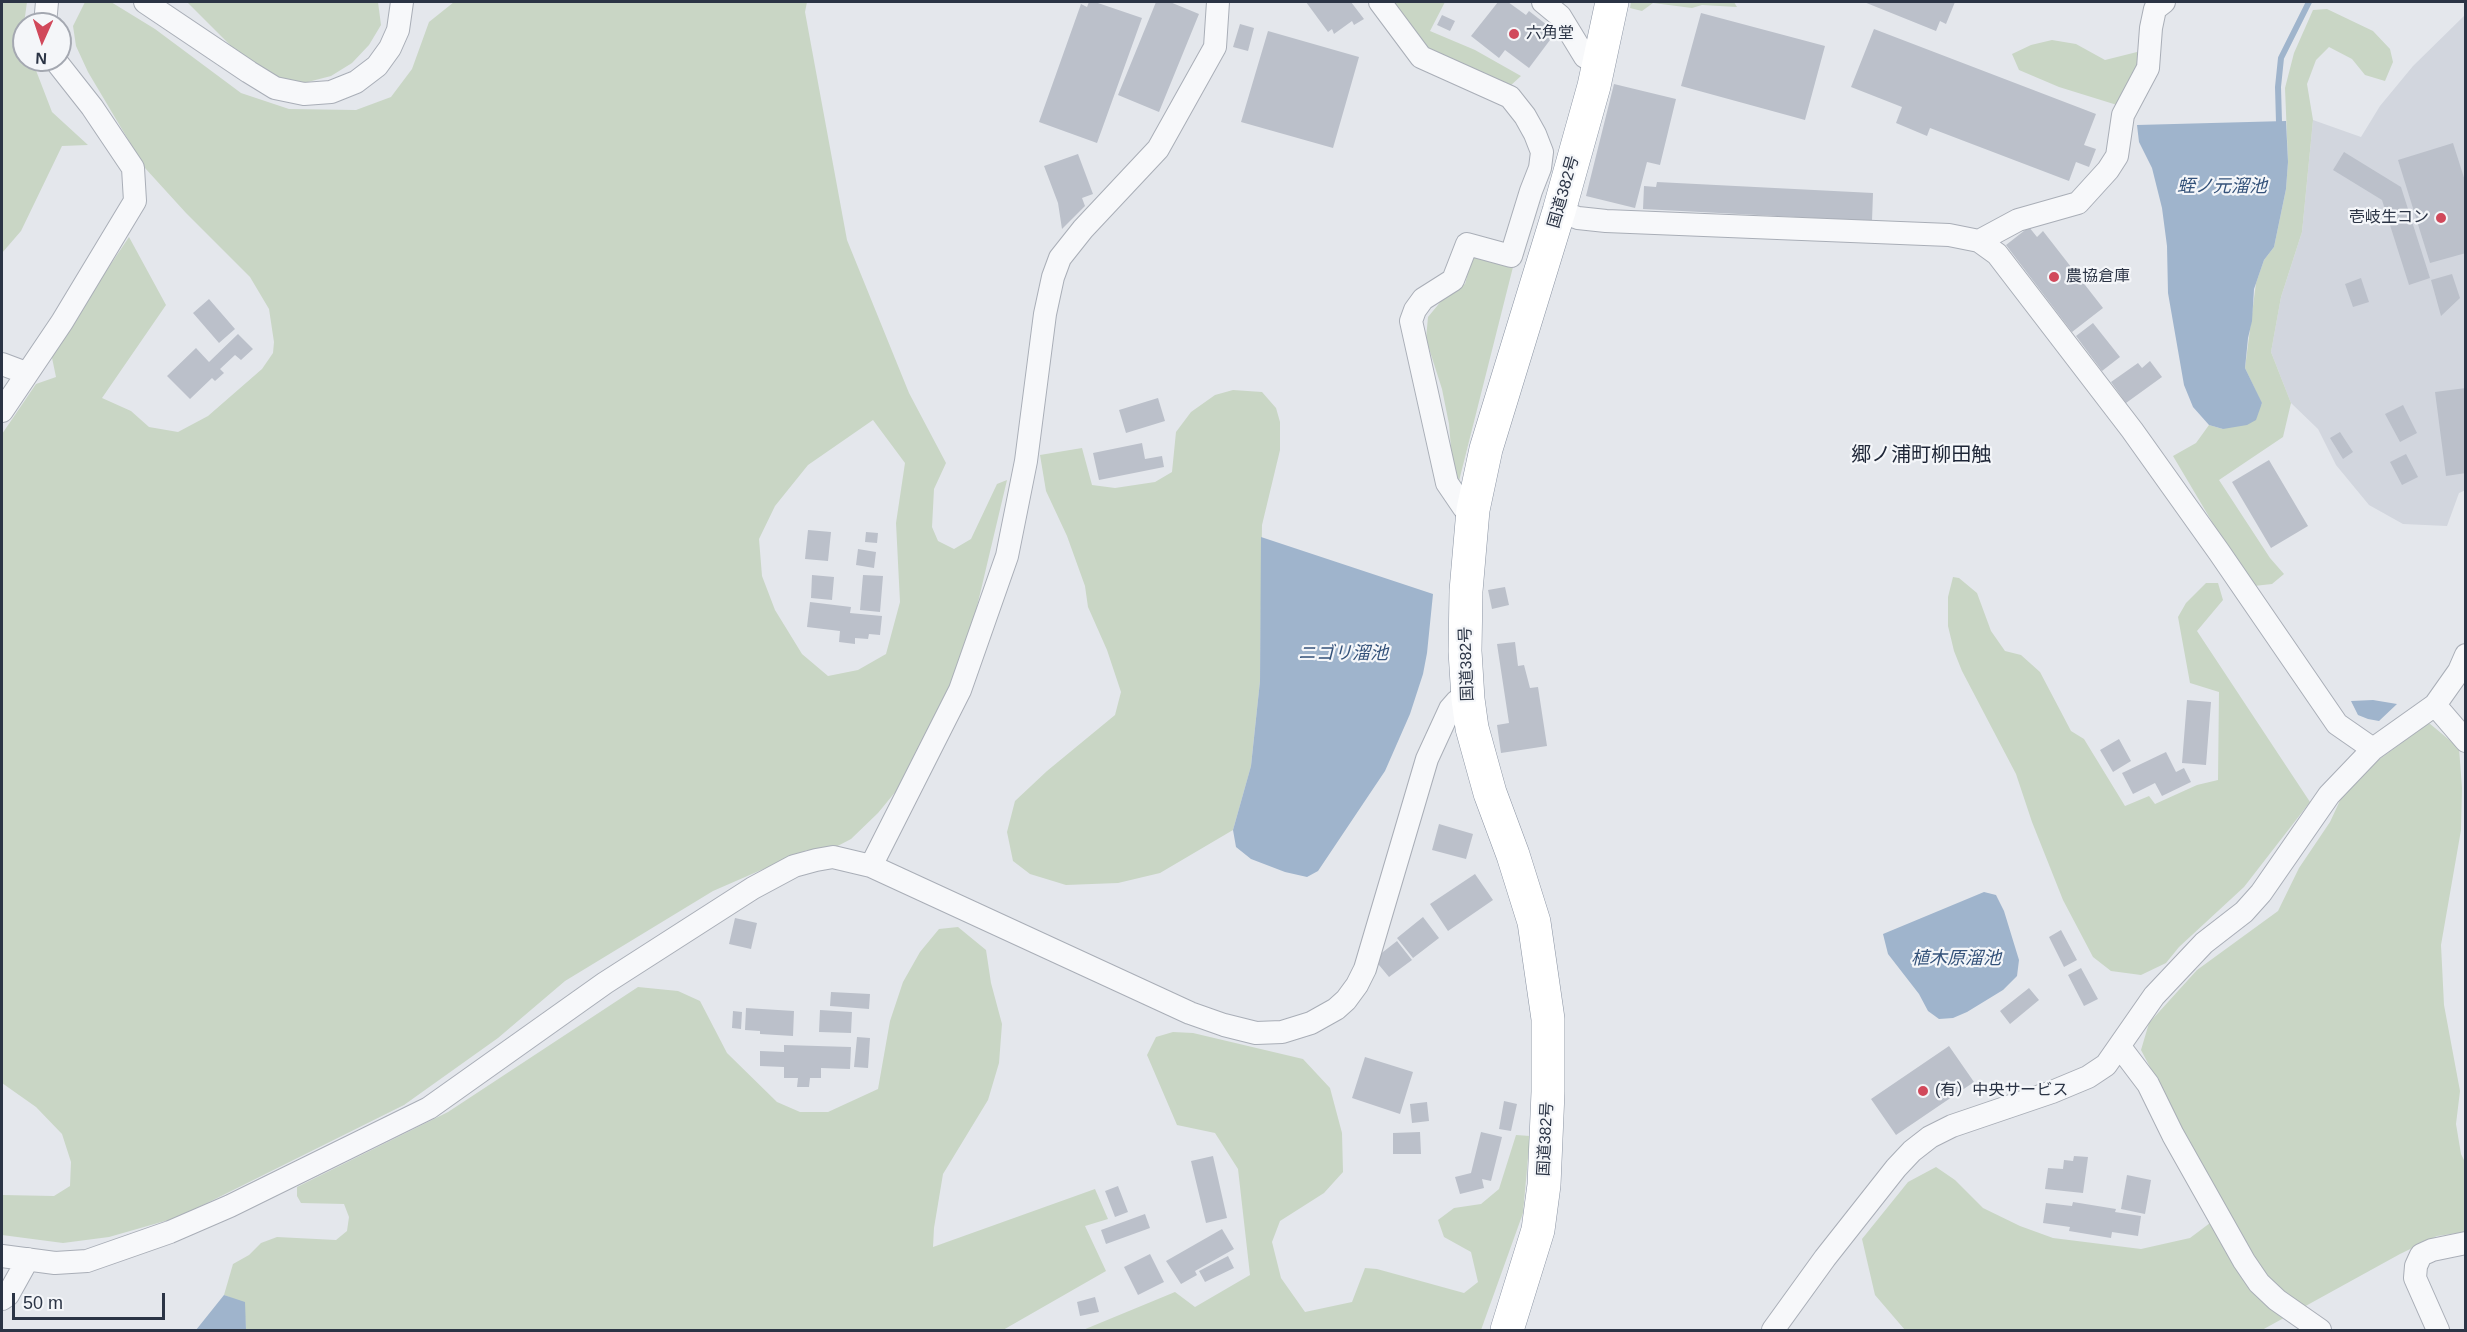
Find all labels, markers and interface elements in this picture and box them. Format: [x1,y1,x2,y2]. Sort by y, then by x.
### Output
north arrow [12,12,72,72]
place label: 六角堂 [1526,24,1574,44]
marker: 六角堂 [1507,27,1521,41]
text: N [35,50,47,67]
street label: 国道382号 [1544,153,1584,231]
water label: 蛭ノ元溜池 [2177,176,2267,198]
place label: 壱岐生コン [2349,208,2429,228]
marker: 壱岐生コン [2434,211,2448,225]
place label: 農協倉庫 [2066,267,2130,287]
marker: 農協倉庫 [2047,270,2061,284]
district label: 郷ノ浦町柳田触 [1851,443,1991,467]
street label: 国道382号 [1456,626,1478,702]
water label: ニゴリ溜池 [1298,643,1388,665]
water label: 植木原溜池 [1911,948,2001,970]
place label: (有）中央サービス [1935,1081,2068,1101]
marker: (有）中央サービス [1916,1084,1930,1098]
street label: 国道382号 [1534,1101,1558,1177]
scale bar [15,1281,168,1319]
text: 50 m [23,1293,63,1313]

